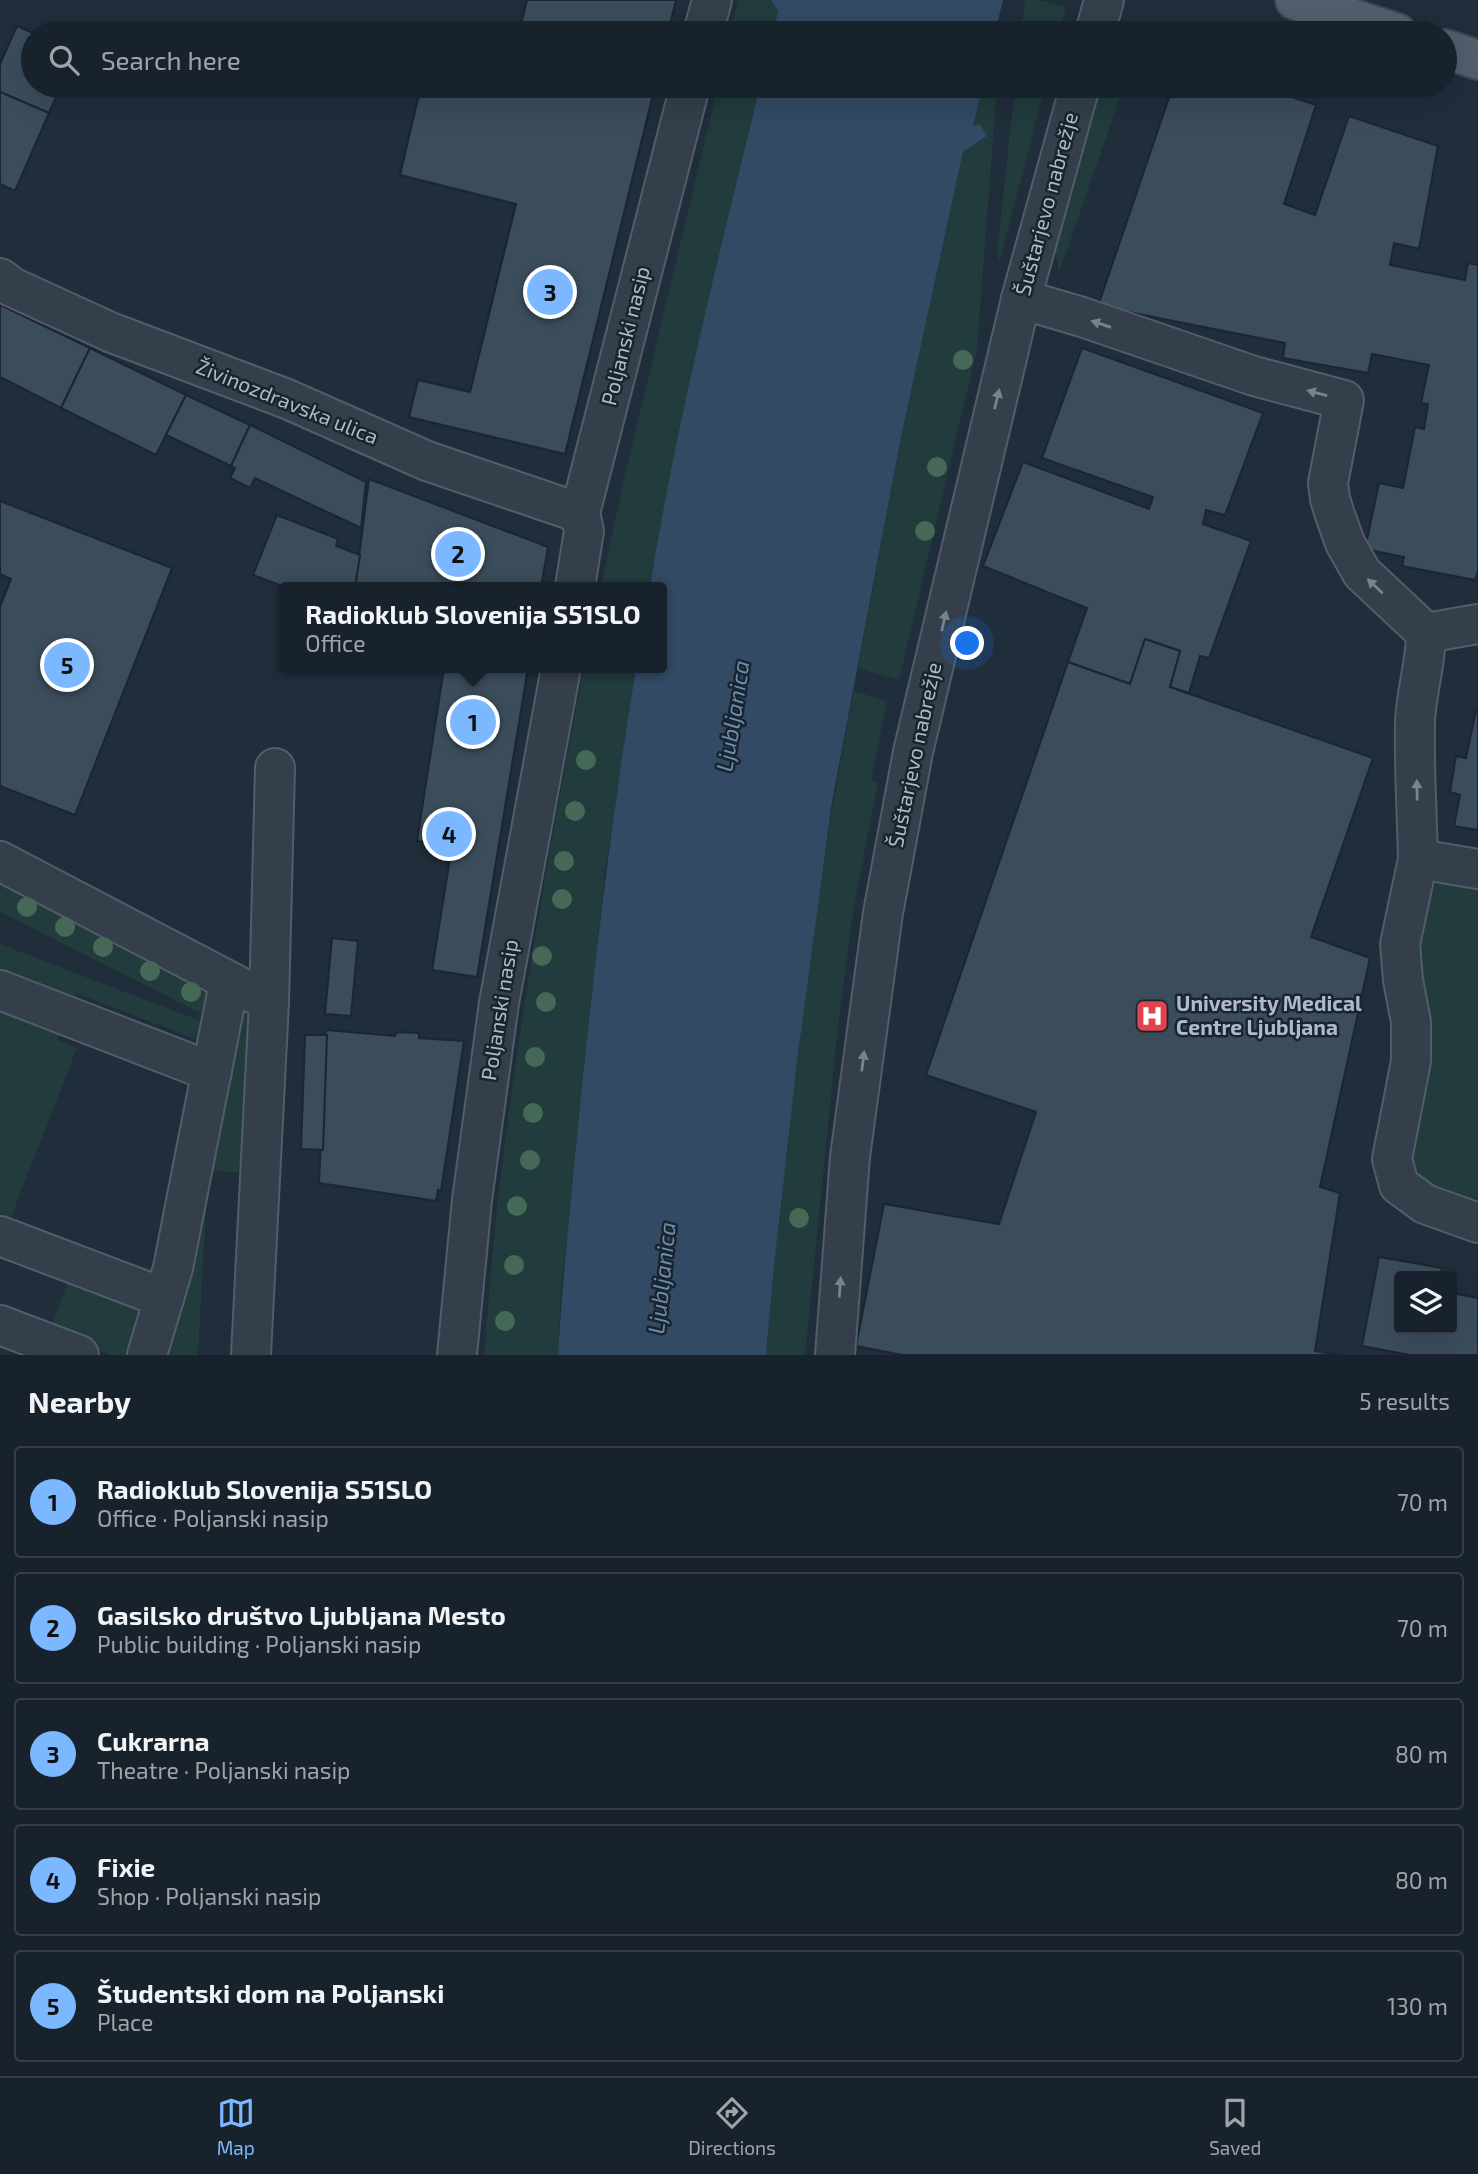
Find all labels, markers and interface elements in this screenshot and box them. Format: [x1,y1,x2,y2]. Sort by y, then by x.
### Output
search box [21,21,1457,98]
icon: search [45,41,83,79]
text: Search here [101,44,241,75]
street label: Šuštarjevo nabrežje [1009,109,1083,298]
street label: Poljanski nasip [595,264,655,408]
pin: 3 [527,266,573,318]
one-way arrow [1090,318,1111,329]
street label: Živinozdravska ulica [193,353,382,449]
one-way arrow [1306,387,1328,398]
one-way arrow [992,388,1003,410]
pin: 2 [435,528,481,580]
one-way arrow [1366,578,1384,594]
popup [279,582,667,673]
text: Radioklub Slovenija S51SLO [305,598,641,629]
one-way arrow [939,609,950,631]
your location [950,626,984,660]
text: Office [305,629,366,657]
pin: 5 [44,639,90,691]
water label: Ljubljanica [709,658,755,773]
street label: Šuštarjevo nabrežje [882,660,946,850]
pin: 1 [450,696,496,748]
one-way arrow [1411,779,1422,801]
pin: 4 [426,808,472,860]
street label: Poljanski nasip [475,937,523,1082]
place label: University Medical Centre Ljubljana [1176,990,1362,1039]
hospital icon: University Medical Centre Ljubljana [1133,997,1171,1035]
one-way arrow [858,1050,869,1072]
water label: Ljubljanica [641,1221,681,1335]
map controls [1394,1271,1457,1334]
button: layers [1394,1271,1457,1334]
one-way arrow [835,1276,846,1298]
text: Nearby [28,1383,131,1419]
text: 5 results [1359,1387,1450,1415]
text: Radioklub Slovenija S51SLO [97,1473,432,1504]
text: 1 [48,1488,58,1516]
text: 70 m [1397,1488,1448,1516]
text: Office · Poljanski nasip [97,1504,329,1532]
text: Gasilsko društvo Ljubljana Mesto [97,1599,506,1630]
text: 2 [46,1614,60,1642]
text: 70 m [1397,1614,1448,1642]
text: Public building · Poljanski nasip [97,1630,421,1658]
text: Cukrarna [97,1725,210,1756]
text: 3 [46,1740,60,1768]
text: 80 m [1395,1740,1448,1768]
text: Theatre · Poljanski nasip [97,1756,350,1784]
text: Fixie [97,1851,155,1882]
text: 4 [46,1866,60,1894]
text: 80 m [1395,1866,1448,1894]
text: Shop · Poljanski nasip [97,1882,321,1910]
text: Študentski dom na Poljanski [97,1977,444,2008]
text: 5 [47,1992,59,2020]
text: 130 m [1387,1992,1448,2020]
text: Place [97,2008,153,2036]
tab: Map [217,2094,255,2159]
tab: Directions [688,2094,776,2159]
tab: Saved [1209,2094,1261,2159]

